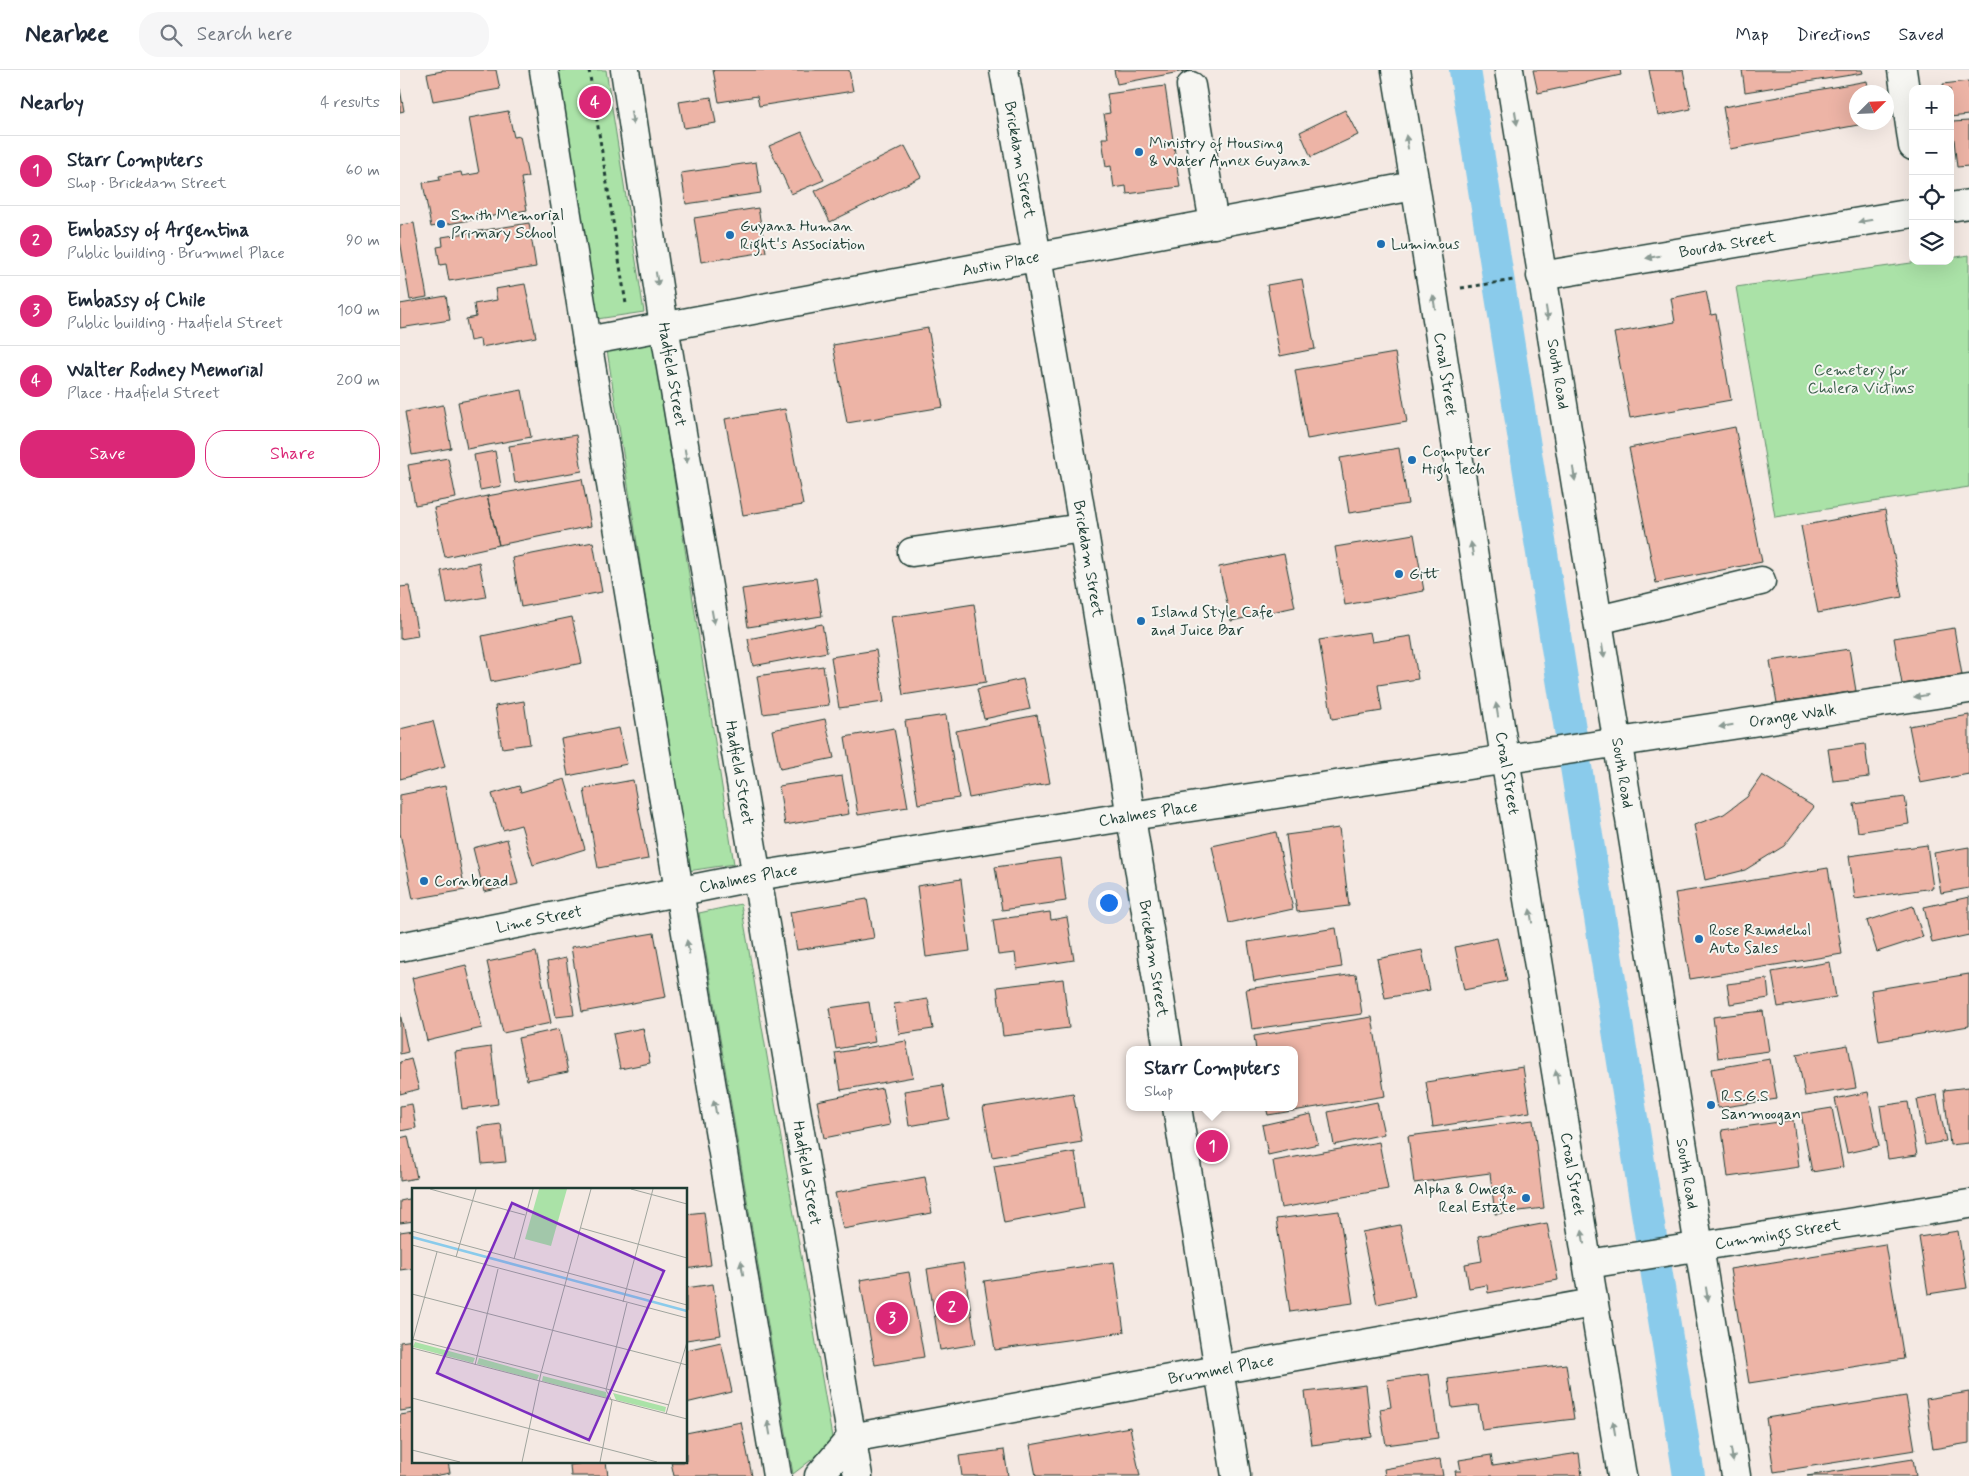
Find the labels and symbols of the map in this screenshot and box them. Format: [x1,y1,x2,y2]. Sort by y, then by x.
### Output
pin: 4 [579,83,611,121]
north arrow [1849,85,1894,130]
street label: Brickdam Street [999,100,1041,220]
one-way arrow [629,111,637,127]
one-way arrow [1513,111,1521,127]
place label: Ministry of Housing & Water Annex Guyana [1149,133,1310,172]
one-way arrow [1403,134,1411,150]
marker: Ministry of Housing & Water Annex Guyana [1133,146,1145,158]
place label: Smith Memorial Primary School [451,205,564,244]
place label: Guyana Human Right's Association [740,216,865,256]
one-way arrow [1856,217,1872,225]
marker: Smith Memorial Primary School [435,218,447,230]
street label: Bourda Street [1678,226,1778,263]
marker: Guyana Human Right's Association [724,229,736,241]
place label: Luminous [1391,234,1460,255]
marker: Luminous [1375,238,1387,250]
street label: Austin Place [960,246,1041,281]
one-way arrow [1644,253,1660,261]
one-way arrow [653,271,661,287]
one-way arrow [1430,294,1438,310]
one-way arrow [1544,306,1552,322]
street label: Hadfield Street [653,321,691,429]
street label: Croal Street [1429,331,1462,417]
street label: South Road [1542,337,1574,411]
park label: Cemetery for Cholera Victims [1808,360,1914,399]
place label: Computer High Tech [1422,441,1491,481]
one-way arrow [683,449,691,465]
marker: Computer High Tech [1406,454,1418,466]
one-way arrow [1570,466,1578,482]
street label: Brickdam Street [1068,499,1109,619]
one-way arrow [1468,541,1476,557]
place label: Gitt [1409,564,1440,585]
marker: Gitt [1393,568,1405,580]
place label: Island Style Cafe and Juice Bar [1151,602,1274,641]
one-way arrow [710,609,718,625]
marker: Island Style Cafe and Juice Bar [1135,615,1147,627]
one-way arrow [1599,644,1607,660]
one-way arrow [1912,692,1928,700]
street label: Orange Walk [1748,699,1838,733]
one-way arrow [1493,702,1501,718]
street label: Hadfield Street [720,719,759,827]
one-way arrow [1717,722,1733,730]
street label: Croal Street [1491,730,1525,816]
street label: South Road [1606,736,1639,810]
street label: Chalmes Place [1097,796,1199,832]
street label: Chalmes Place [697,859,799,898]
place label: Cornbread [434,871,508,892]
marker: Cornbread [418,875,430,887]
your location [1096,890,1122,916]
street label: Brickdam Street [1134,898,1173,1019]
street label: Lime Street [495,900,584,938]
one-way arrow [1526,908,1534,924]
place label: Rose Ramdehol Auto Sales [1709,920,1811,959]
marker: Rose Ramdehol Auto Sales [1693,933,1705,945]
one-way arrow [683,939,691,955]
one-way arrow [1553,1068,1561,1084]
place label: R.S.G.S Sanmoogan [1721,1086,1801,1125]
one-way arrow [710,1099,718,1115]
marker: R.S.G.S Sanmoogan [1705,1099,1717,1111]
street label: Hadfield Street [788,1119,826,1227]
pin: 1 [1196,1127,1228,1165]
street label: Croal Street [1556,1131,1590,1217]
street label: South Road [1671,1137,1703,1211]
place label: Alpha & Omega Real Estate [1414,1179,1516,1218]
inset map [412,1188,688,1464]
marker: Alpha & Omega Real Estate [1520,1192,1532,1204]
street label: Cummings Street [1713,1214,1843,1254]
one-way arrow [1579,1229,1587,1245]
one-way arrow [737,1259,745,1275]
one-way arrow [1703,1287,1711,1303]
pin: 2 [936,1288,968,1326]
pin: 3 [876,1299,908,1337]
street label: Brummel Place [1167,1350,1276,1390]
one-way arrow [764,1420,772,1436]
one-way arrow [1609,1420,1617,1436]
one-way arrow [1729,1447,1737,1463]

